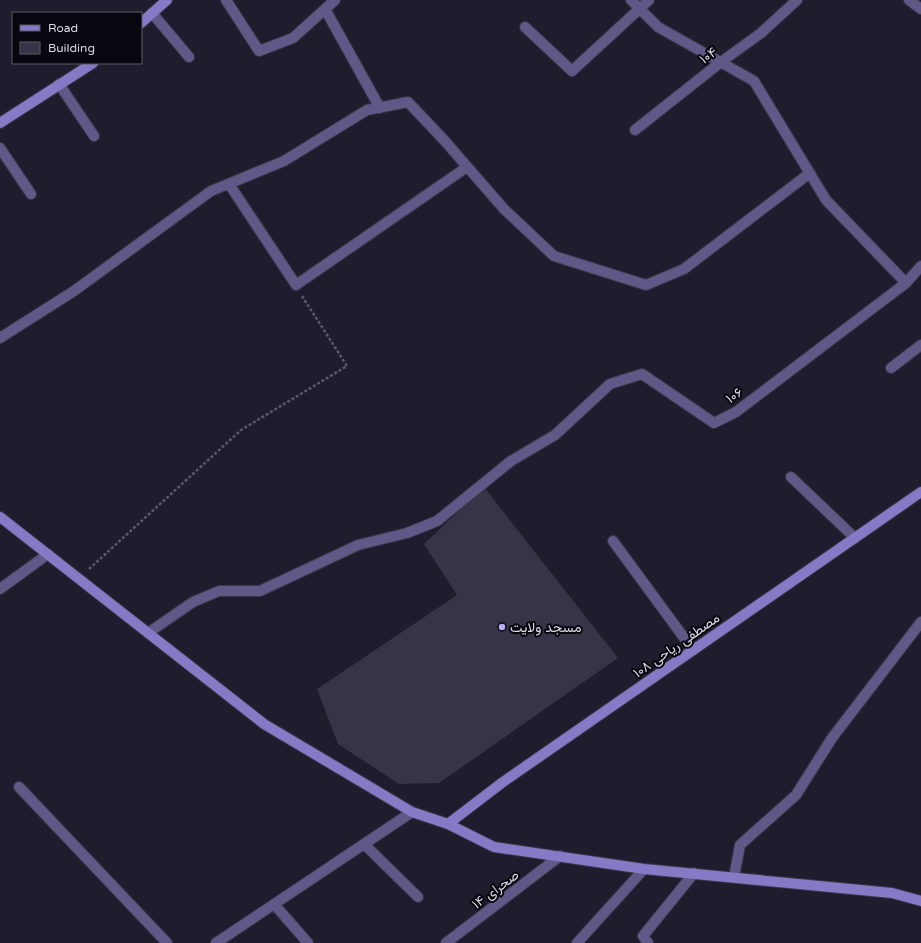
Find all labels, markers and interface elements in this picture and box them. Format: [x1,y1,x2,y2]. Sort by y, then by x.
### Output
legend [12,12,142,64]
text: Road [48,21,78,35]
text: Building [48,41,95,55]
street label: ۱۰۴ [696,43,721,68]
street label: ۱۰۶ [723,384,746,407]
street label: مصطفی ریاحی ۱۰۸ [630,609,723,682]
place label: مسجد ولایت [510,619,581,636]
marker: مسجد ولایت [497,622,507,632]
street label: صحرای ۱۴ [468,866,522,913]

